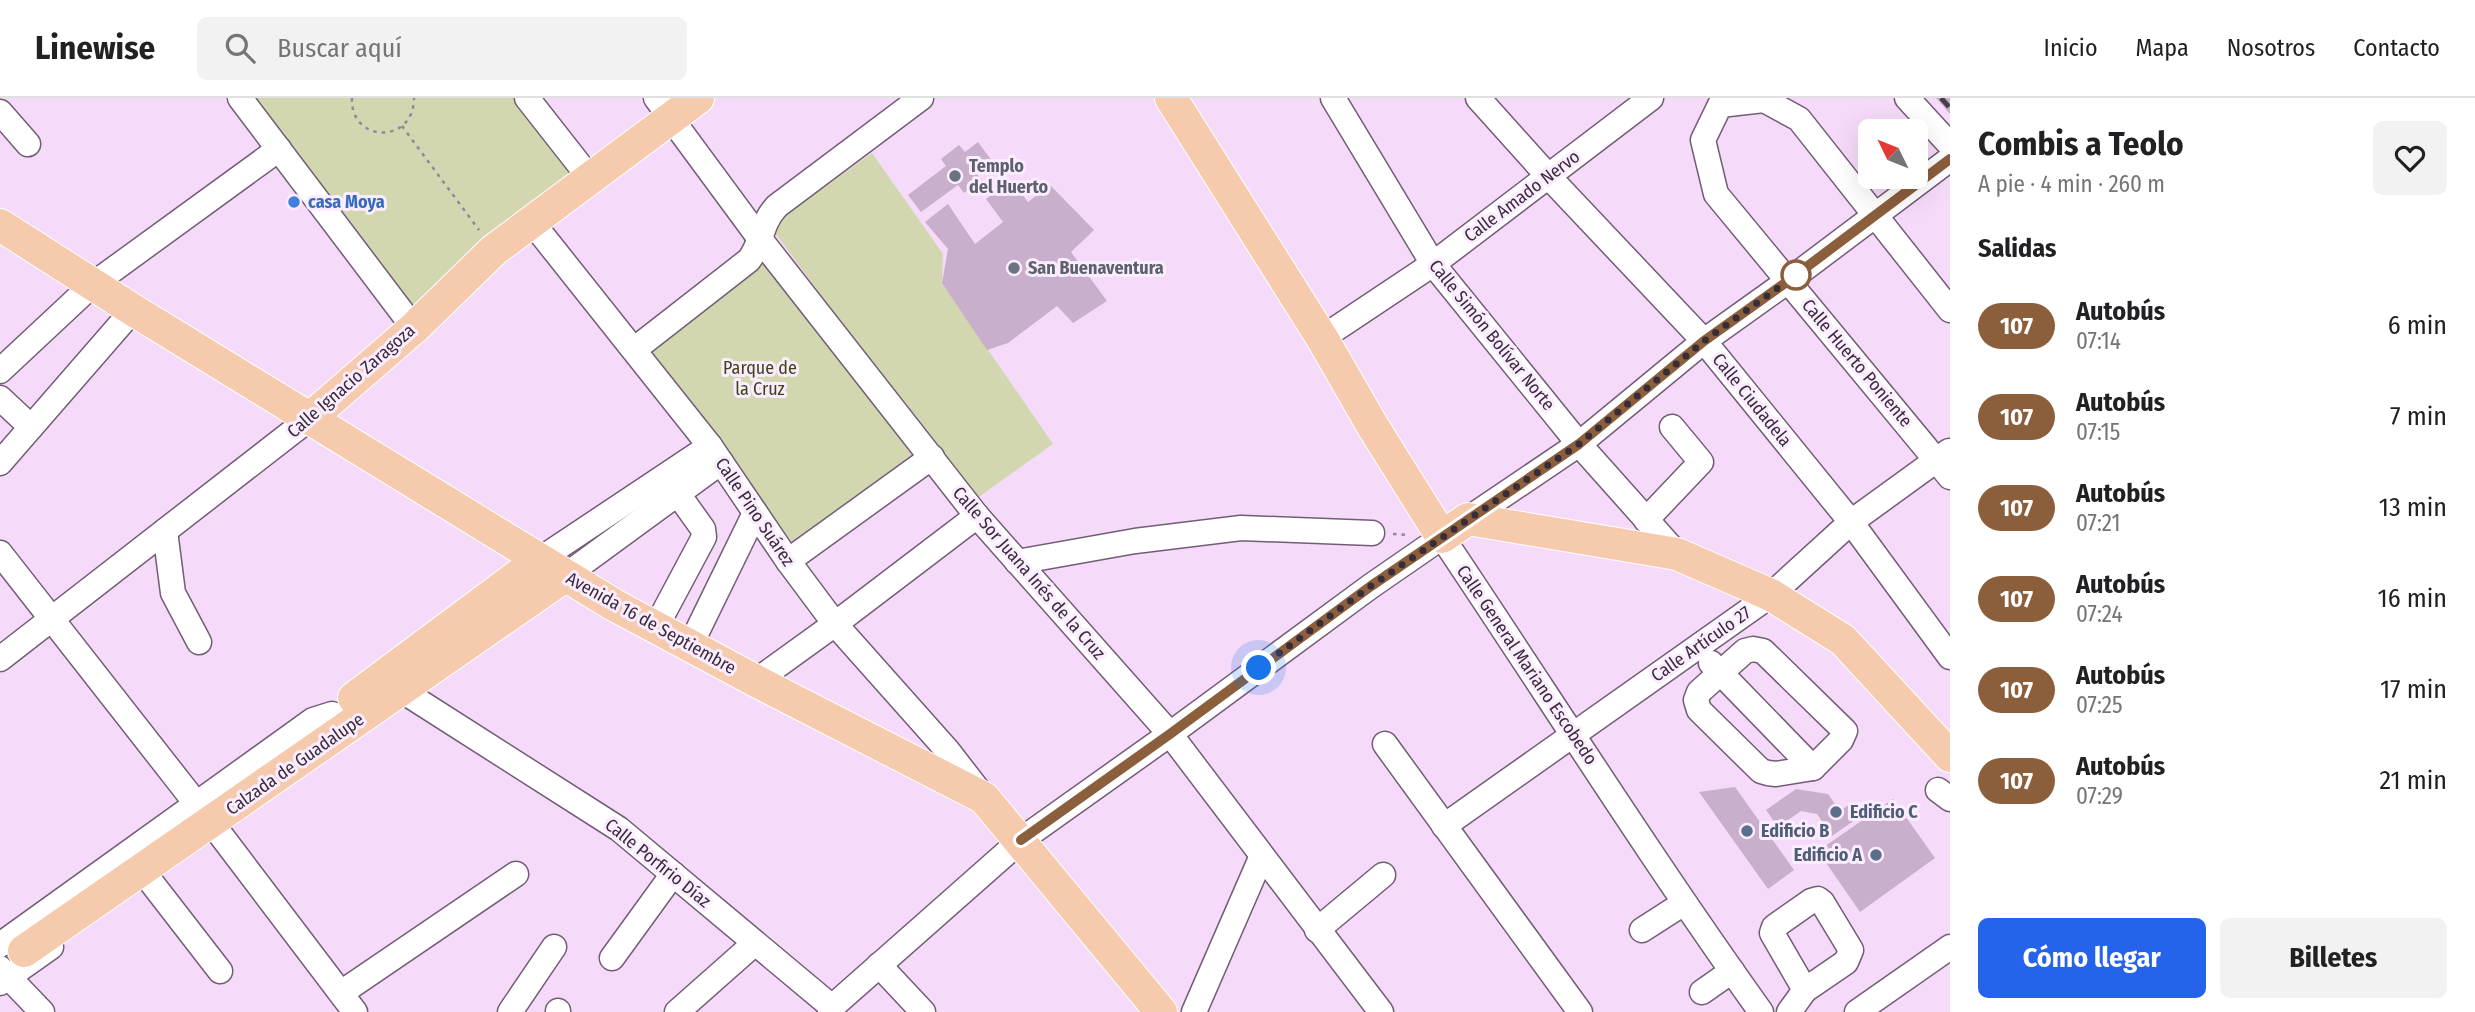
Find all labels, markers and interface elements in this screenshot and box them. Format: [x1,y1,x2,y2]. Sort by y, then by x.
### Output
search box [197,17,687,80]
text: Linewise [35,28,155,68]
icon: search [221,29,259,67]
text: Buscar aquí [277,33,402,64]
text: Inicio [2044,34,2098,62]
text: Mapa [2136,34,2189,62]
text: Nosotros [2227,34,2315,62]
text: Contacto [2353,34,2440,62]
north arrow [1858,119,1928,189]
map controls [1858,119,1928,189]
button: heart [2373,121,2447,195]
text: Combis a Teolo [1978,124,2184,164]
street label: Calle Amado Nervo [1460,145,1584,247]
place label: Templo del Huerto [969,155,1048,198]
marker: Templo del Huerto [947,168,963,184]
text: A pie · 4 min · 260 m [1978,170,2165,198]
place label: casa Moya [308,191,385,213]
marker: casa Moya [286,194,302,210]
text: Salidas [1978,233,2056,264]
street label: Calle Simón Bolívar Norte [1424,255,1560,415]
place label: San Buenaventura [1028,257,1164,279]
marker: San Buenaventura [1006,260,1022,276]
unlabelled marker [1781,260,1811,290]
street label: Calle Huerto Poniente [1797,295,1917,432]
text: Autobús [2076,296,2165,327]
text: 6 min [2388,310,2447,341]
text: 107 [2000,312,2033,340]
street label: Calle Ignacio Zaragoza [283,319,420,443]
text: 07:14 [2076,327,2121,355]
street label: Calle Ciudadela [1708,349,1796,451]
park label: Parque de la Cruz [723,357,797,400]
text: Autobús [2076,387,2165,418]
text: 7 min [2390,401,2447,432]
text: 107 [2000,403,2033,431]
text: 07:15 [2076,418,2120,446]
street label: Calle Pino Suárez [711,454,799,570]
text: Autobús [2076,478,2165,509]
street label: Calle Sor Juana Inés de la Cruz [948,482,1110,664]
text: 13 min [2379,492,2447,523]
text: 107 [2000,494,2033,522]
text: 07:21 [2076,509,2120,537]
street label: Calle General Mariano Escobedo [1452,561,1602,769]
street label: Avenida 16 de Septiembre [562,567,740,679]
text: Autobús [2076,569,2165,600]
text: 16 min [2378,583,2447,614]
text: 107 [2000,585,2033,613]
text: 07:24 [2076,600,2123,628]
street label: Calle Artículo 27 [1647,602,1755,686]
your location [1241,650,1276,685]
text: Autobús [2076,660,2165,691]
text: 17 min [2380,674,2447,705]
text: 107 [2000,676,2033,704]
text: 07:25 [2076,691,2122,719]
street label: Calzada de Guadalupe [222,708,368,820]
text: Autobús [2076,751,2165,782]
text: 21 min [2380,765,2447,796]
text: 107 [2000,767,2033,795]
text: 07:29 [2076,782,2123,810]
place label: Edificio C [1850,801,1918,823]
marker: Edificio C [1828,804,1844,820]
street label: Calle Porfirio Díaz [601,814,715,912]
place label: Edificio B [1761,820,1829,842]
marker: Edificio B [1739,823,1755,839]
place label: Edificio A [1794,844,1862,866]
marker: Edificio A [1868,847,1884,863]
button: Cómo llegar [1978,918,2206,998]
button: Billetes [2220,918,2447,998]

